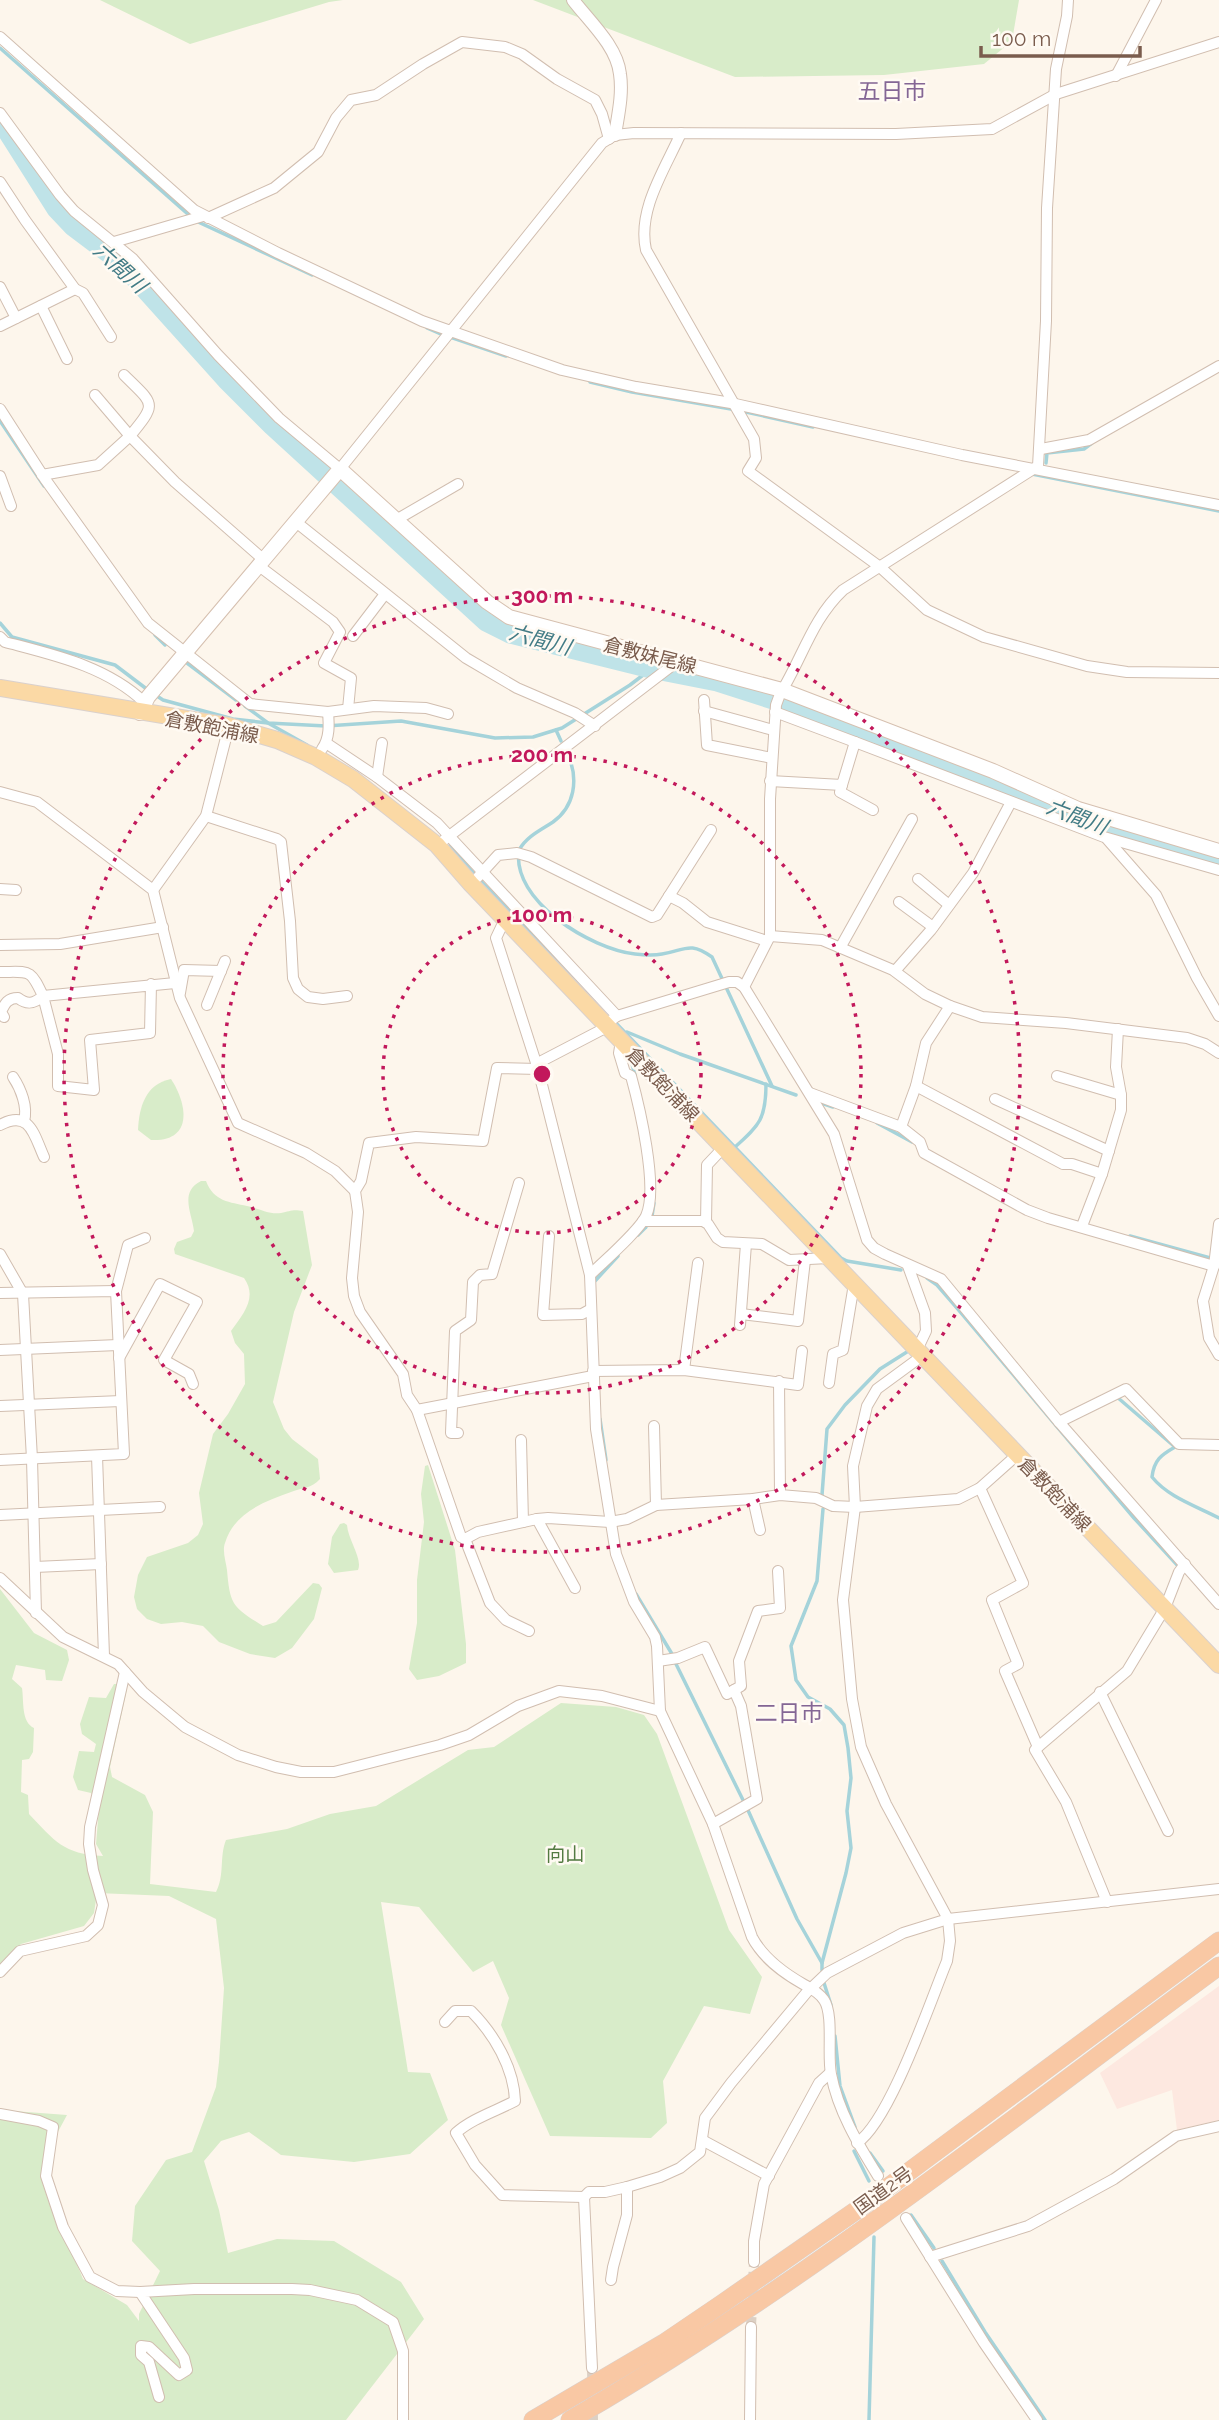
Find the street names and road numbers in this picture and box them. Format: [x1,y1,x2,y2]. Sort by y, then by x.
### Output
street label: 倉敷妹尾線 [601,633,699,677]
street label: 倉敷飽浦線 [163,707,261,747]
street label: 倉敷飽浦線 [622,1042,704,1126]
street label: 倉敷飽浦線 [1014,1452,1096,1536]
street label: 国道2号 [849,2161,917,2219]

